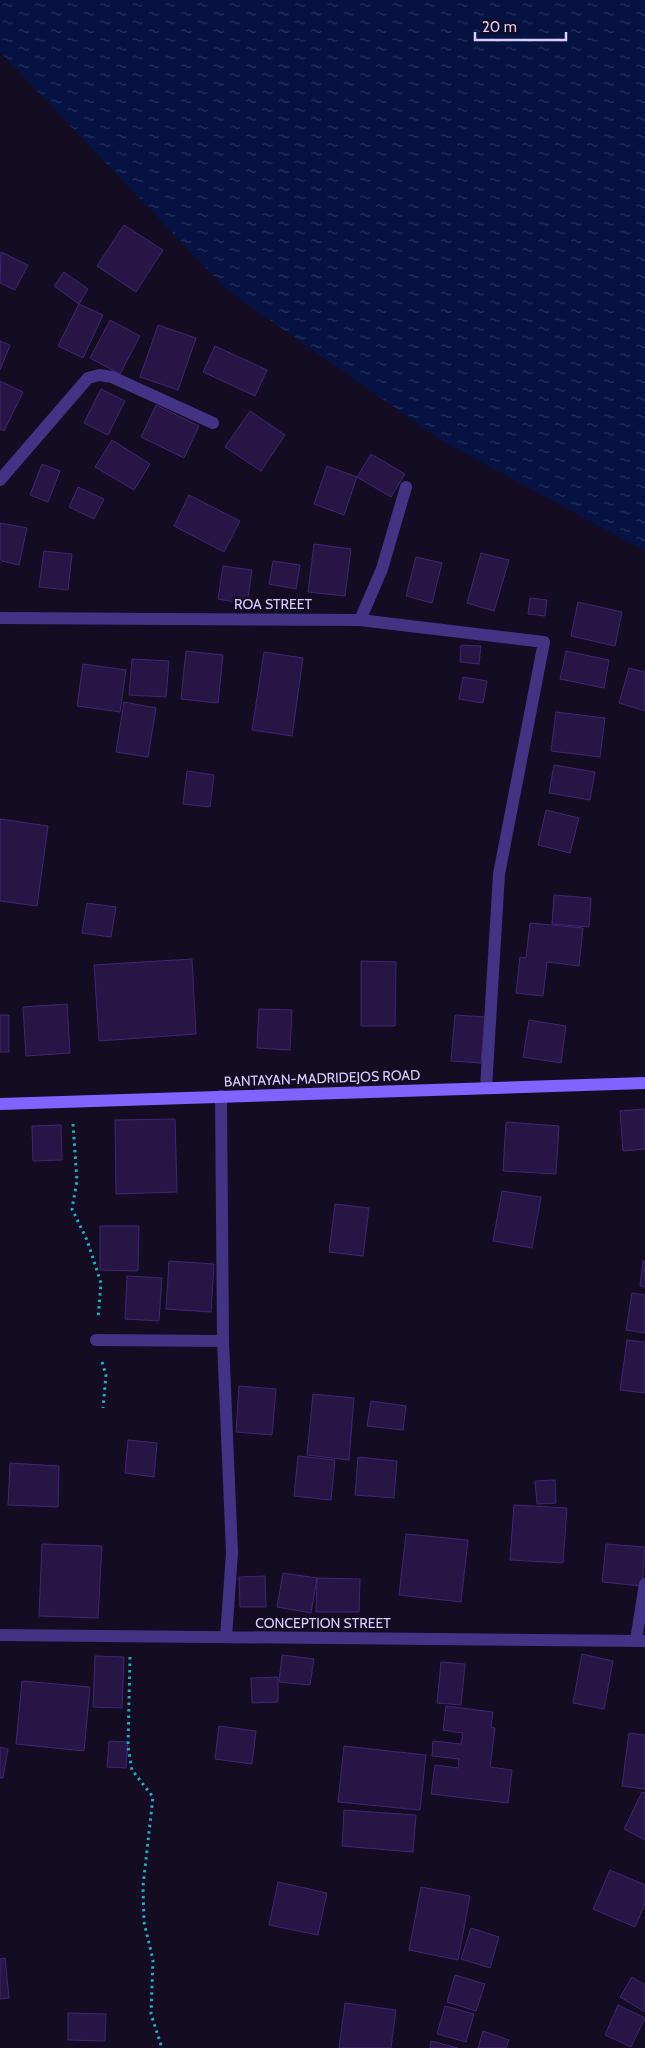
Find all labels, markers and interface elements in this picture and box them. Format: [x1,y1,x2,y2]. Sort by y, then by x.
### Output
scale bar [475,10,566,42]
text: 20 m [482,18,517,36]
street label: ROA STREET [234,595,312,613]
street label: BANTAYAN-MADRIDEJOS ROAD [224,1066,420,1090]
street label: CONCEPTION STREET [255,1614,391,1632]

